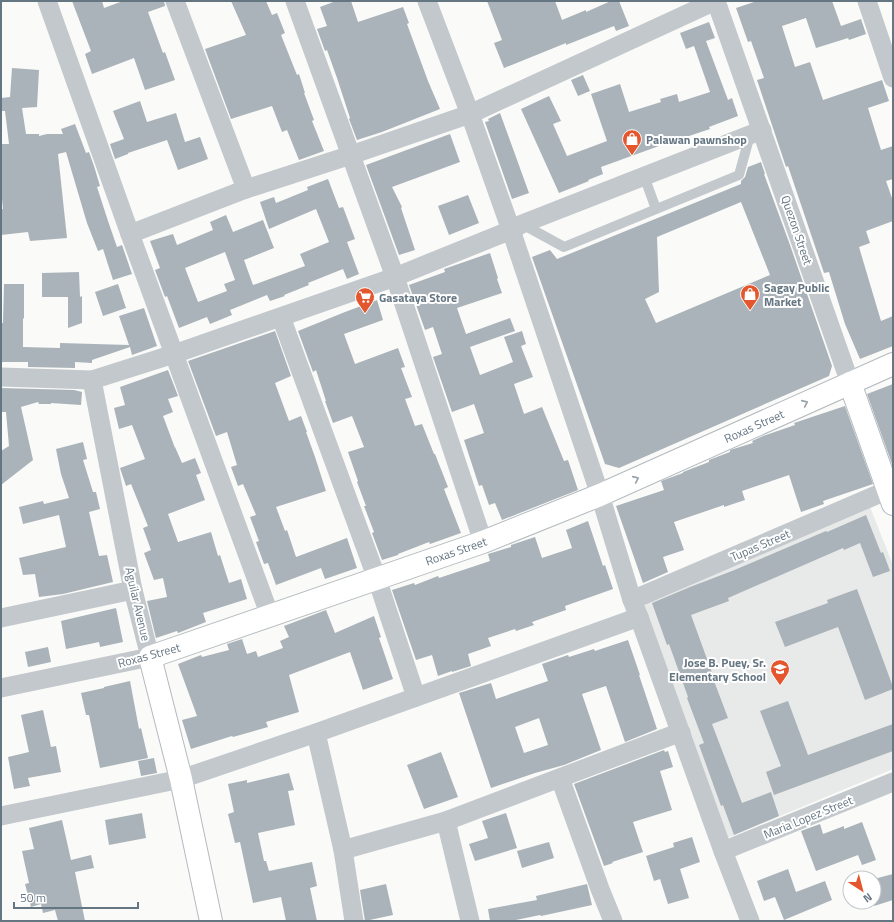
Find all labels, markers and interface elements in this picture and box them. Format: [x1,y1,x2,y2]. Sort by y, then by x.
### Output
shop icon: Palawan pawnshop [621,128,643,156]
place label: Palawan pawnshop [646,130,747,149]
street label: Quezon Street [776,193,818,268]
place label: Sagay Public Market [764,278,830,311]
shop icon: Sagay Public Market [739,283,761,311]
supermarket icon: Gasataya Store [354,286,376,314]
place label: Gasataya Store [379,288,457,307]
one-way arrow [801,400,809,408]
street label: Roxas Street [721,404,788,448]
one-way arrow [632,476,639,484]
street label: Tupas Street [727,524,793,566]
street label: Roxas Street [423,531,490,570]
street label: Aguilar Avenue [120,565,156,643]
street label: Roxas Street [116,637,183,672]
place label: Jose B. Puey, Sr. Elementary School [669,653,766,686]
school or university icon: Jose B. Puey, Sr. Elementary School [769,658,791,686]
street label: Maria Lopez Street [760,790,856,844]
north arrow [842,870,882,910]
scale bar [14,884,138,910]
text: 50 m [20,888,46,907]
text: N [860,889,876,907]

